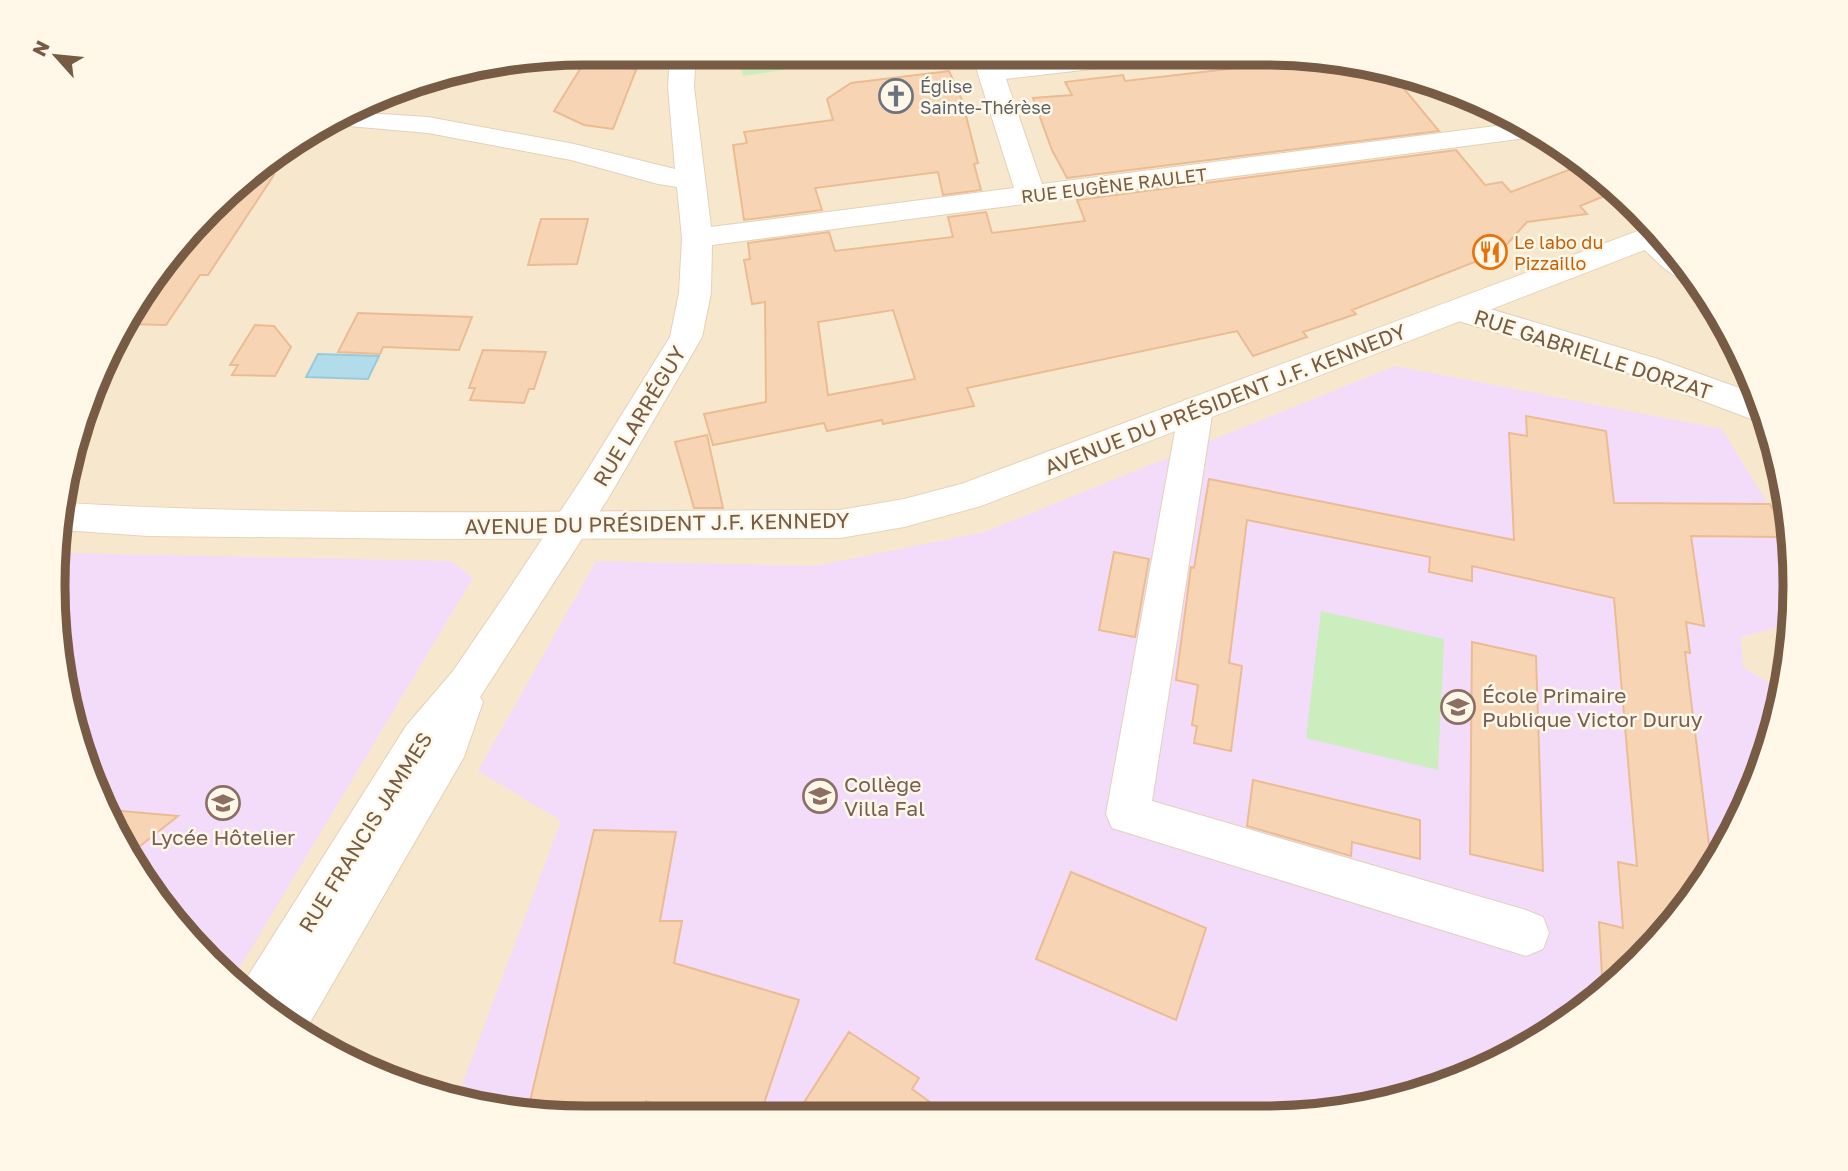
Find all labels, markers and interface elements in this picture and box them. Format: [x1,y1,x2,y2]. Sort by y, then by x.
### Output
north arrow [21,21,91,91]
text: N [27,36,54,60]
place label: Église Sainte-Thérèse [920,75,1051,118]
church icon: Église Sainte-Thérèse [877,77,915,115]
street label: RUE EUGÈNE RAULET [1020,163,1208,207]
place label: Le labo du Pizzaillo [1514,231,1603,274]
restaurant icon: Le labo du Pizzaillo [1471,233,1509,271]
street label: RUE GABRIELLE DORZAT [1471,303,1715,405]
street label: AVENUE DU PRÉSIDENT J.F. KENNEDY [1041,318,1410,480]
street label: RUE LARRÉGUY [587,341,691,491]
street label: AVENUE DU PRÉSIDENT J.F. KENNEDY [464,507,850,539]
place label: École Primaire Publique Victor Duruy [1482,682,1703,732]
school or university icon: École Primaire Publique Victor Duruy [1439,688,1477,726]
street label: RUE FRANCIS JAMMES [293,727,437,937]
place label: Collège Villa Fal [844,771,925,821]
school or university icon: Collège Villa Fal [801,777,839,815]
school or university icon: Lycée Hôtelier [204,784,242,822]
place label: Lycée Hôtelier [151,824,295,850]

